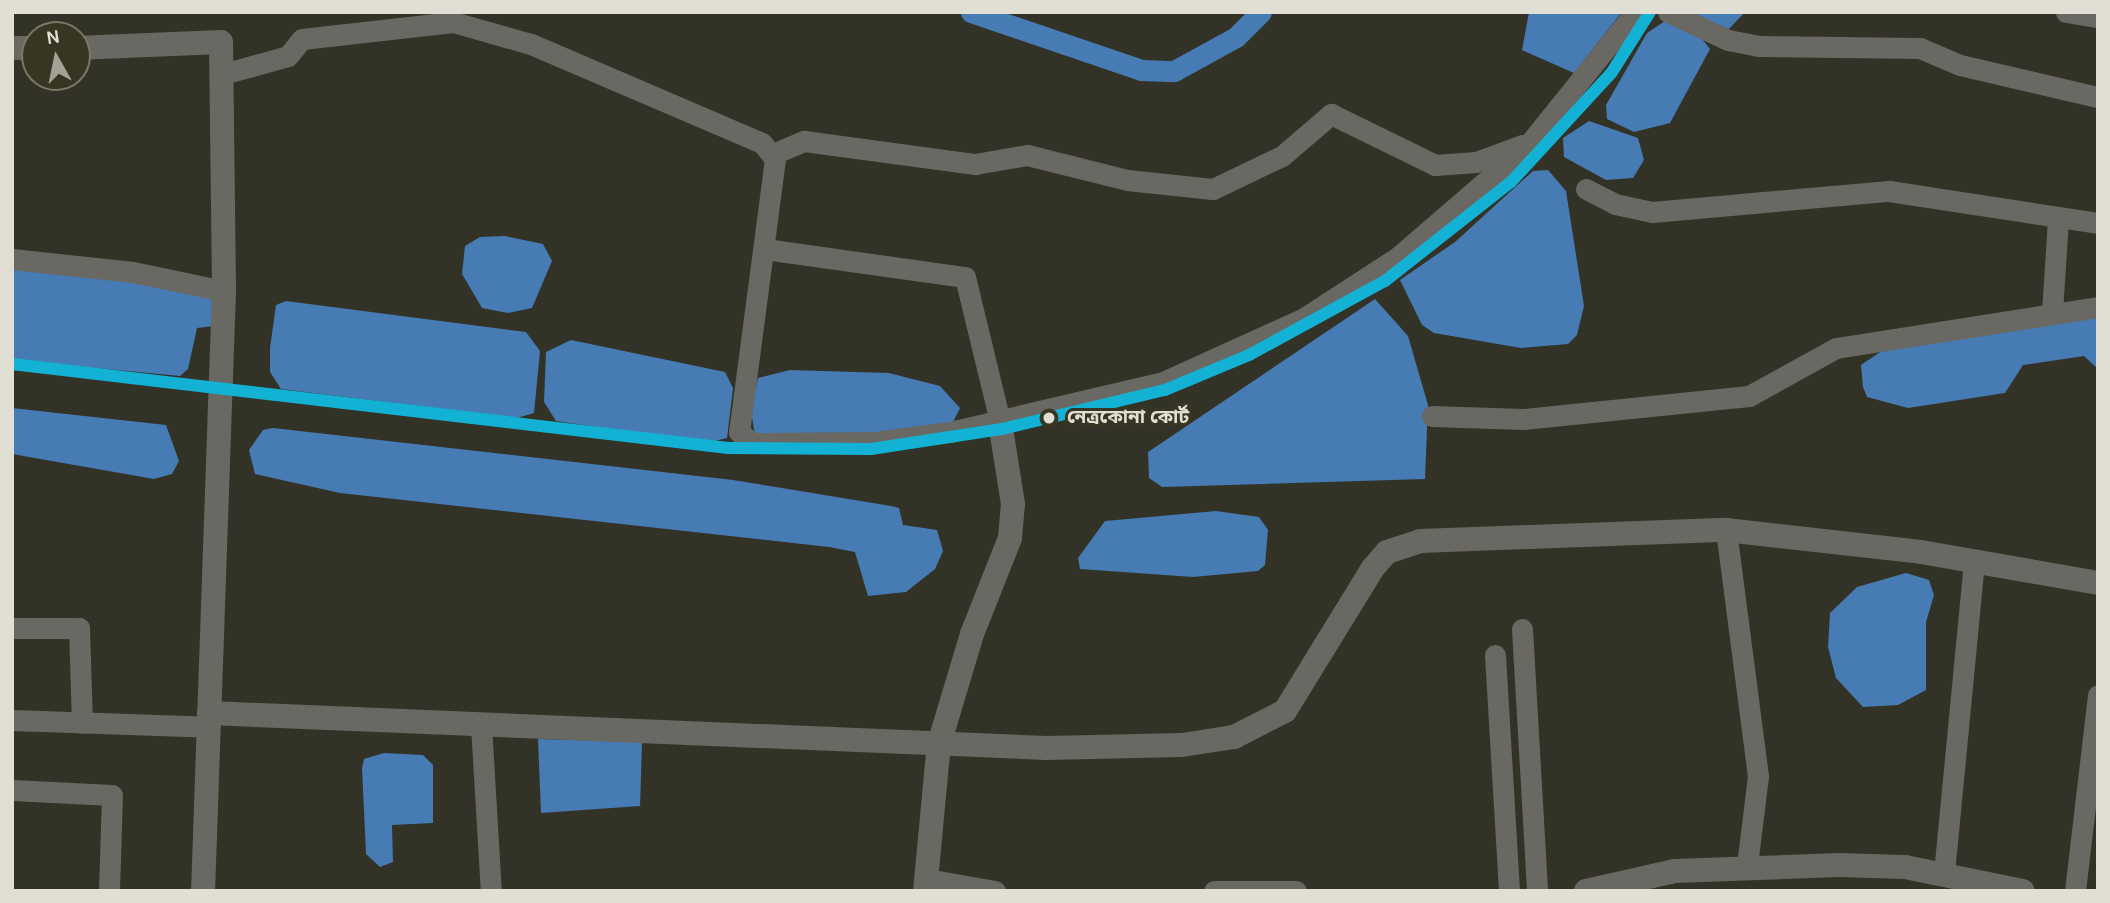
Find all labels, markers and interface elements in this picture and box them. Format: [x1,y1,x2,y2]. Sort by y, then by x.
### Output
north arrow [21,21,91,91]
text: N [45,25,61,49]
marker: নেত্রকোনা কোর্ট [1037,406,1061,430]
place label: নেত্রকোনা কোর্ট [1067,407,1189,429]

